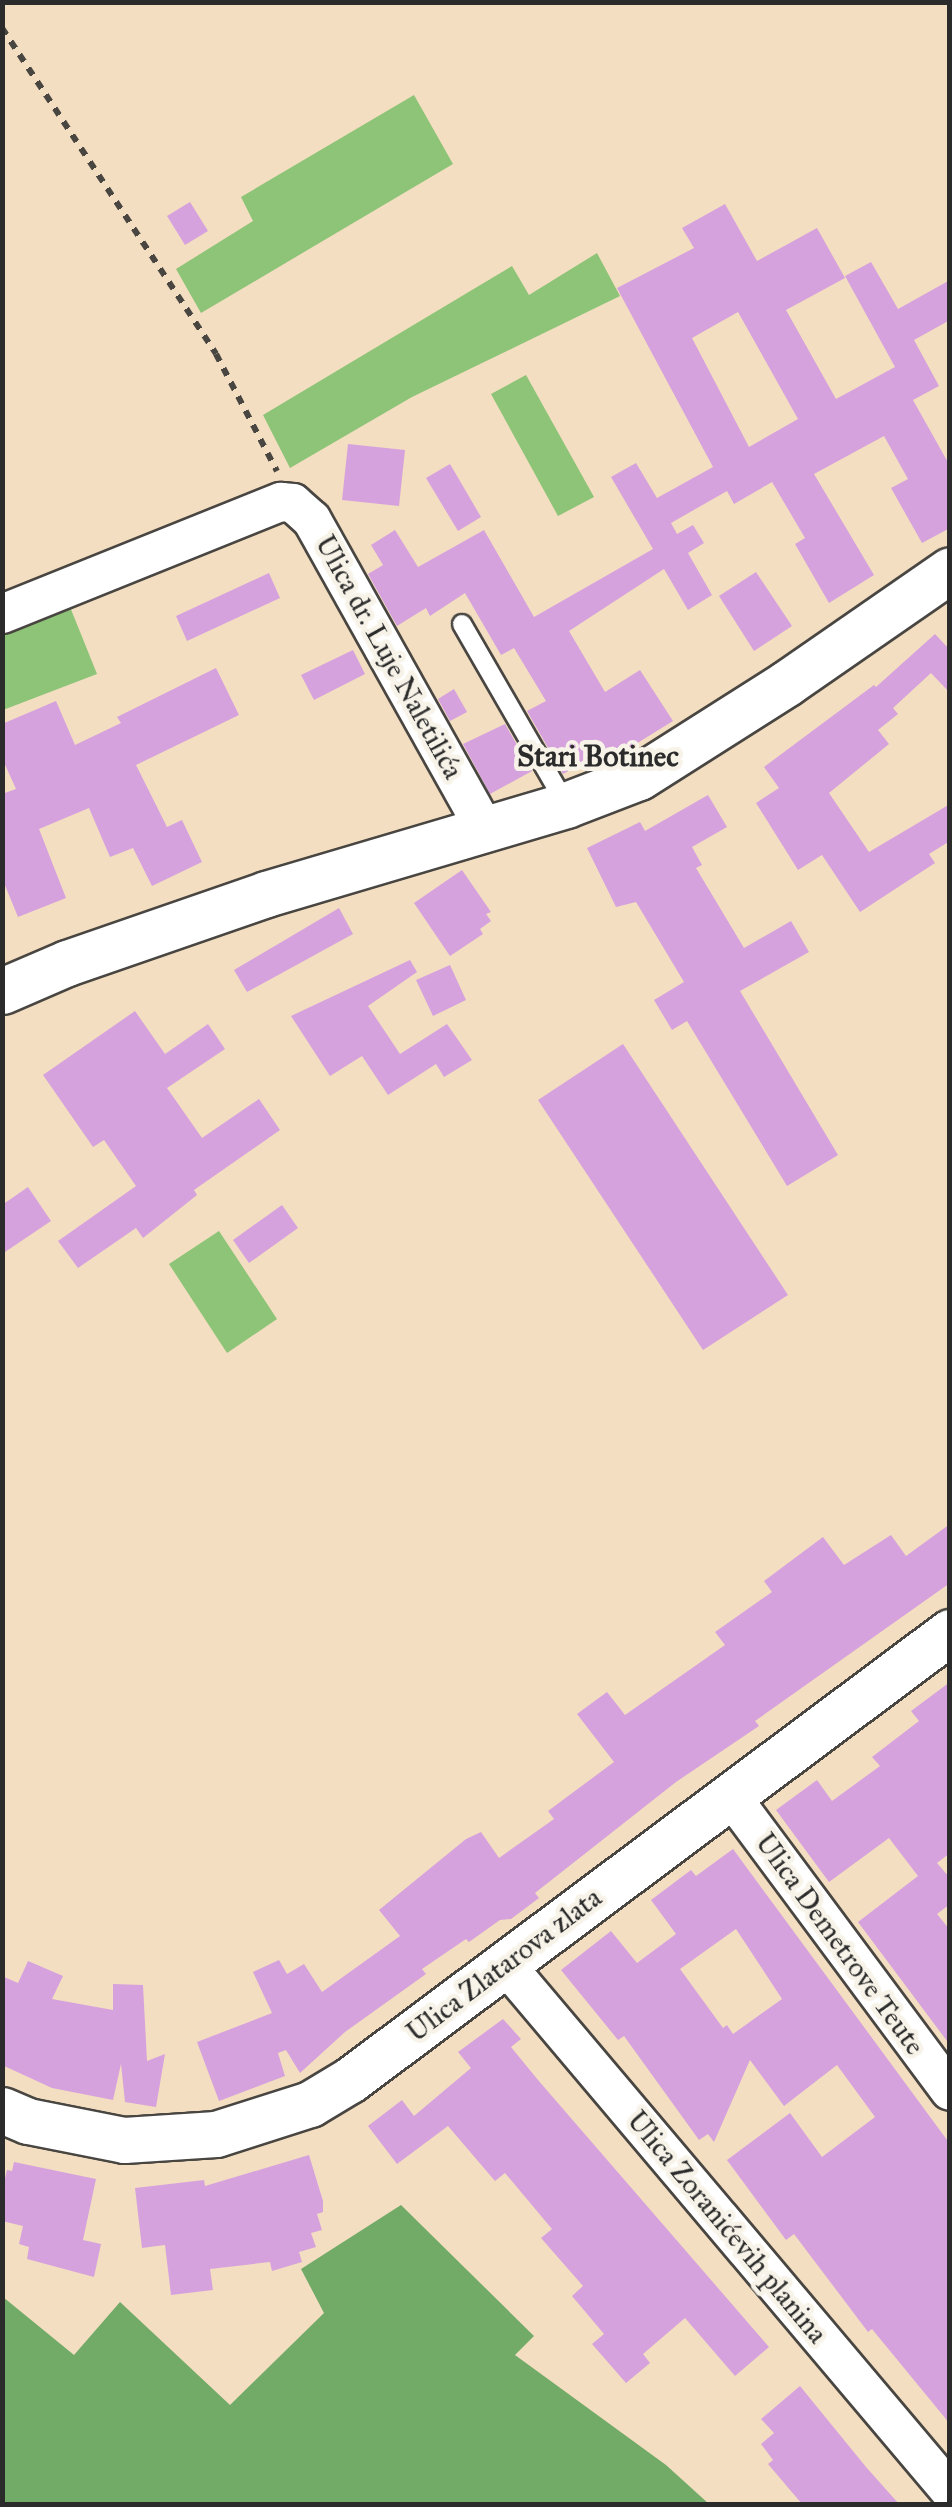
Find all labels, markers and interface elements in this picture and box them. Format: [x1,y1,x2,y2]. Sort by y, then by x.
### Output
street label: Ulica dr. Luje Naletilića [308,529,470,785]
district label: Stari Botinec [517,738,679,774]
street label: Ulica Demetrove Teute [748,1827,932,2061]
street label: Ulica Zlatarova zlata [400,1881,608,2049]
street label: Ulica Zoranićevih planina [620,2104,834,2350]

